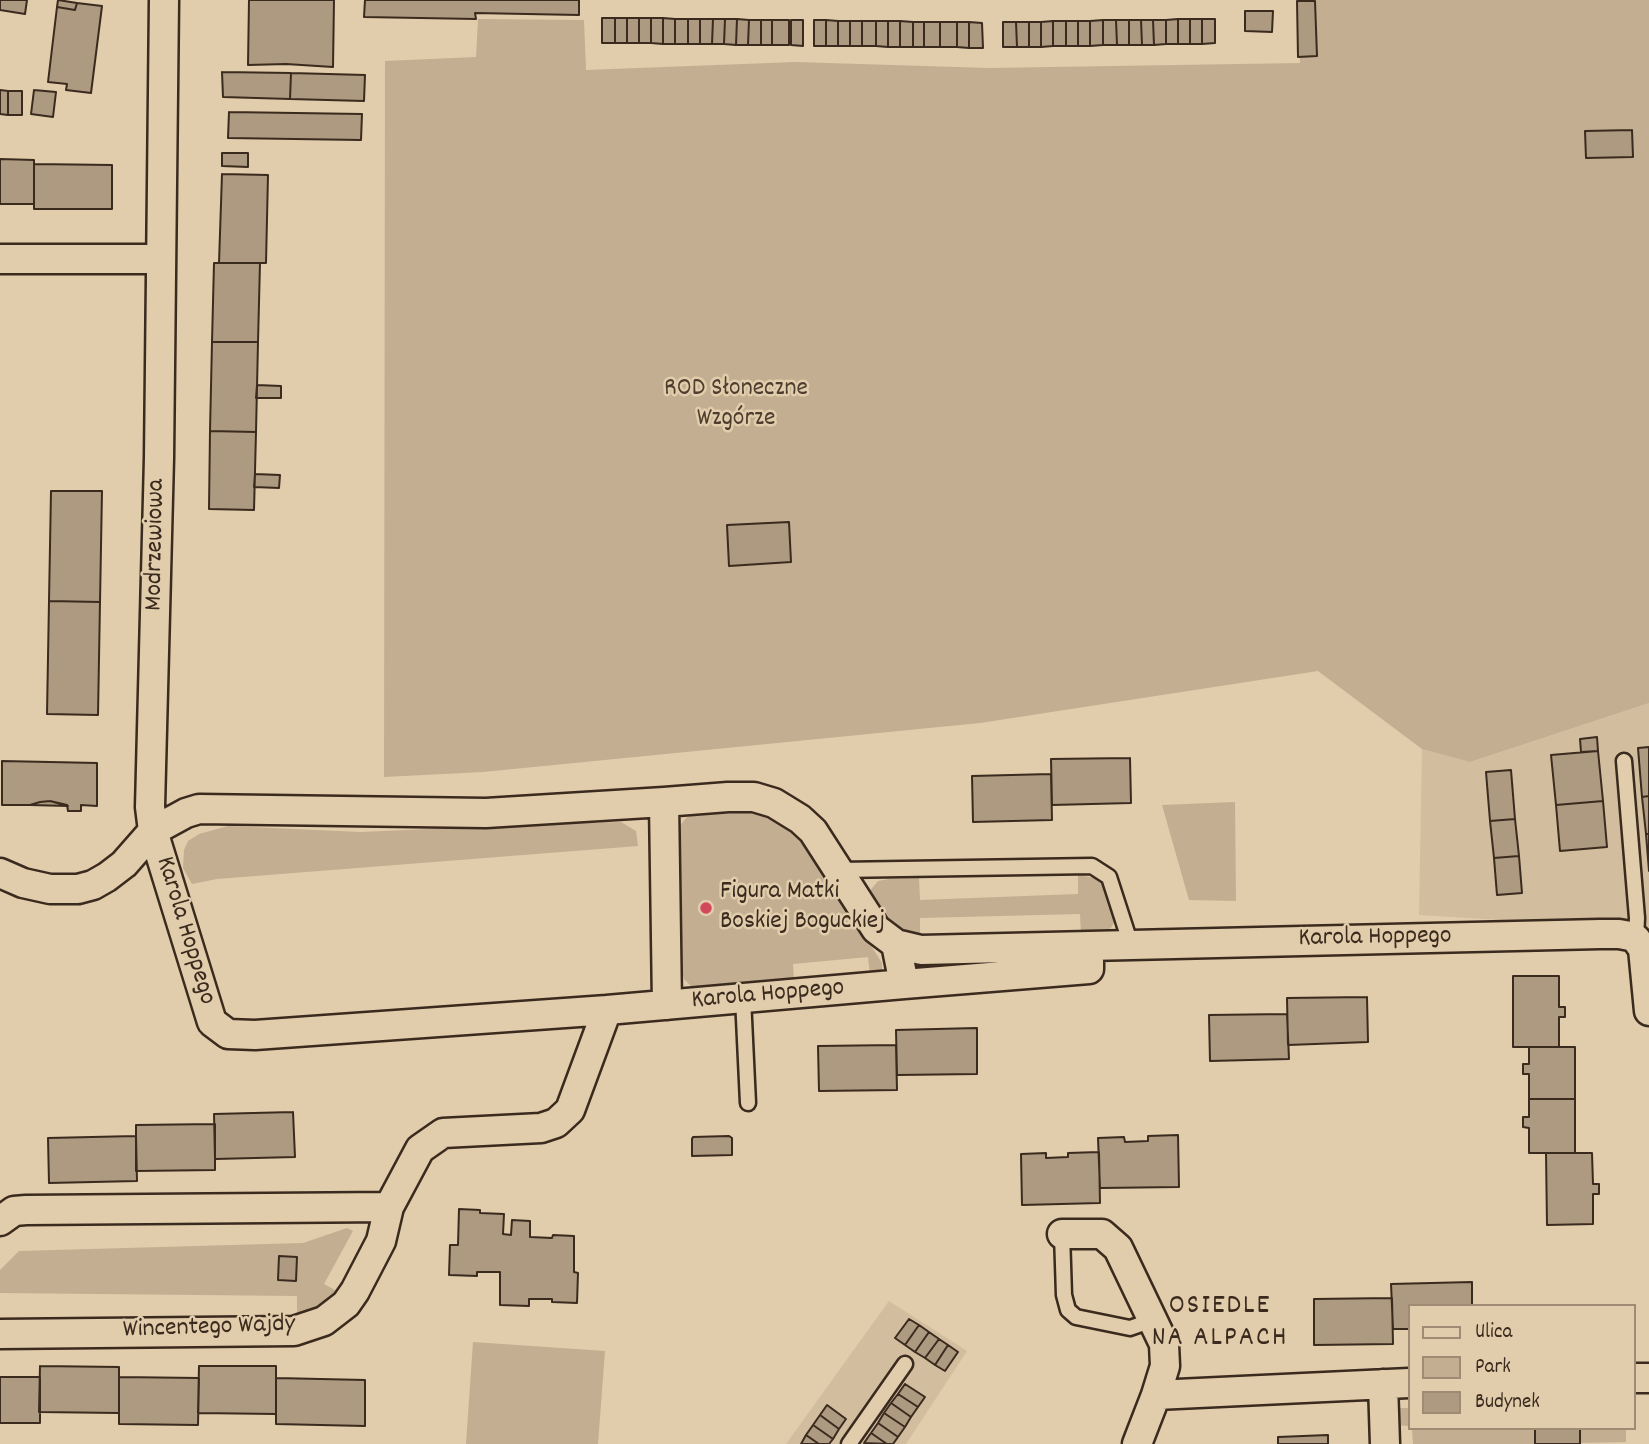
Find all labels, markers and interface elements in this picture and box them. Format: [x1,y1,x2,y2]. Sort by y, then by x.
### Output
park label: ROD Słoneczne Wzgórze [664,374,808,436]
street label: Modrzewiowa [140,479,174,611]
street label: Karola Hoppego [147,853,221,1009]
place label: Figura Matki Boskiej Boguckiej [720,877,885,938]
marker: Figura Matki Boskiej Boguckiej [698,900,714,916]
street label: Karola Hoppego [1298,922,1452,956]
street label: Karola Hoppego [690,974,846,1018]
district label: OSIEDLE NA ALPACH [1153,1291,1287,1357]
legend [1408,1304,1635,1430]
street label: Wincentego Wajdy [122,1310,296,1348]
text: Ulica [1475,1318,1512,1348]
text: Park [1475,1353,1511,1383]
text: Budynek [1475,1388,1540,1418]

